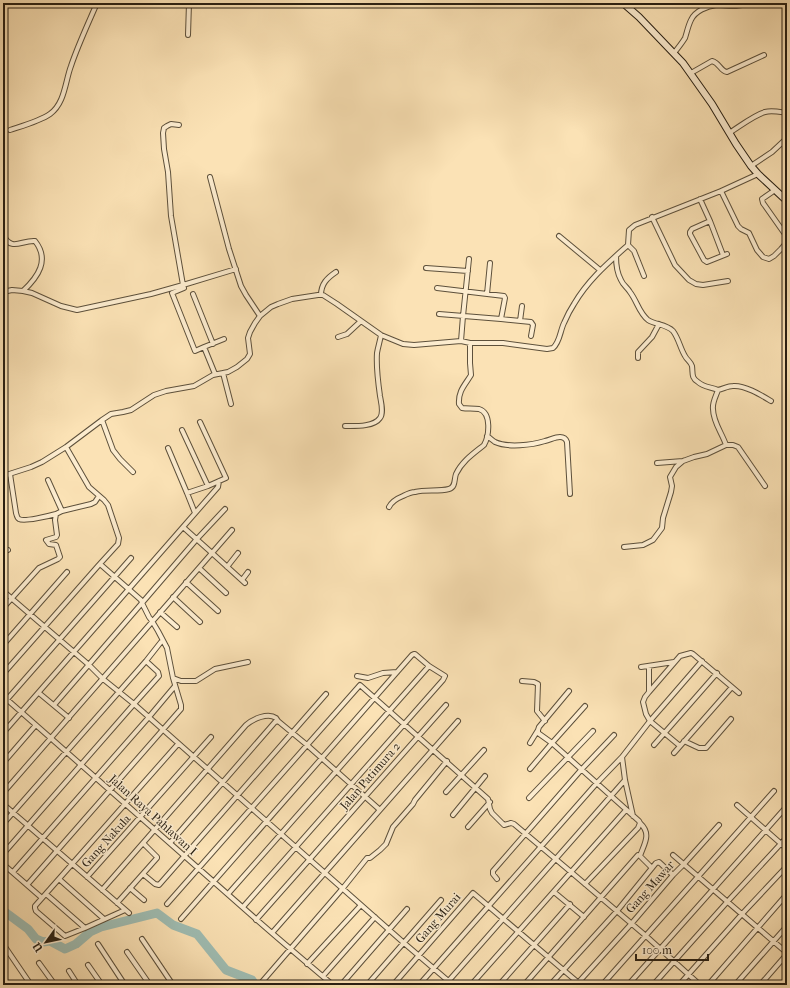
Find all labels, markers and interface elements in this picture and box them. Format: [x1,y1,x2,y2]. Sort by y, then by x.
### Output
street label: Jalan Patimura 2 [336,739,403,813]
street label: Jalan Raya Pahlawan I [105,771,200,858]
street label: Gang Nakula [79,811,134,870]
street label: Gang Mawar [623,857,678,916]
street label: Gang Murai [412,890,464,946]
north arrow [26,922,66,962]
scale bar [636,936,708,962]
text: U [30,940,46,955]
text: 100 m [642,943,672,957]

